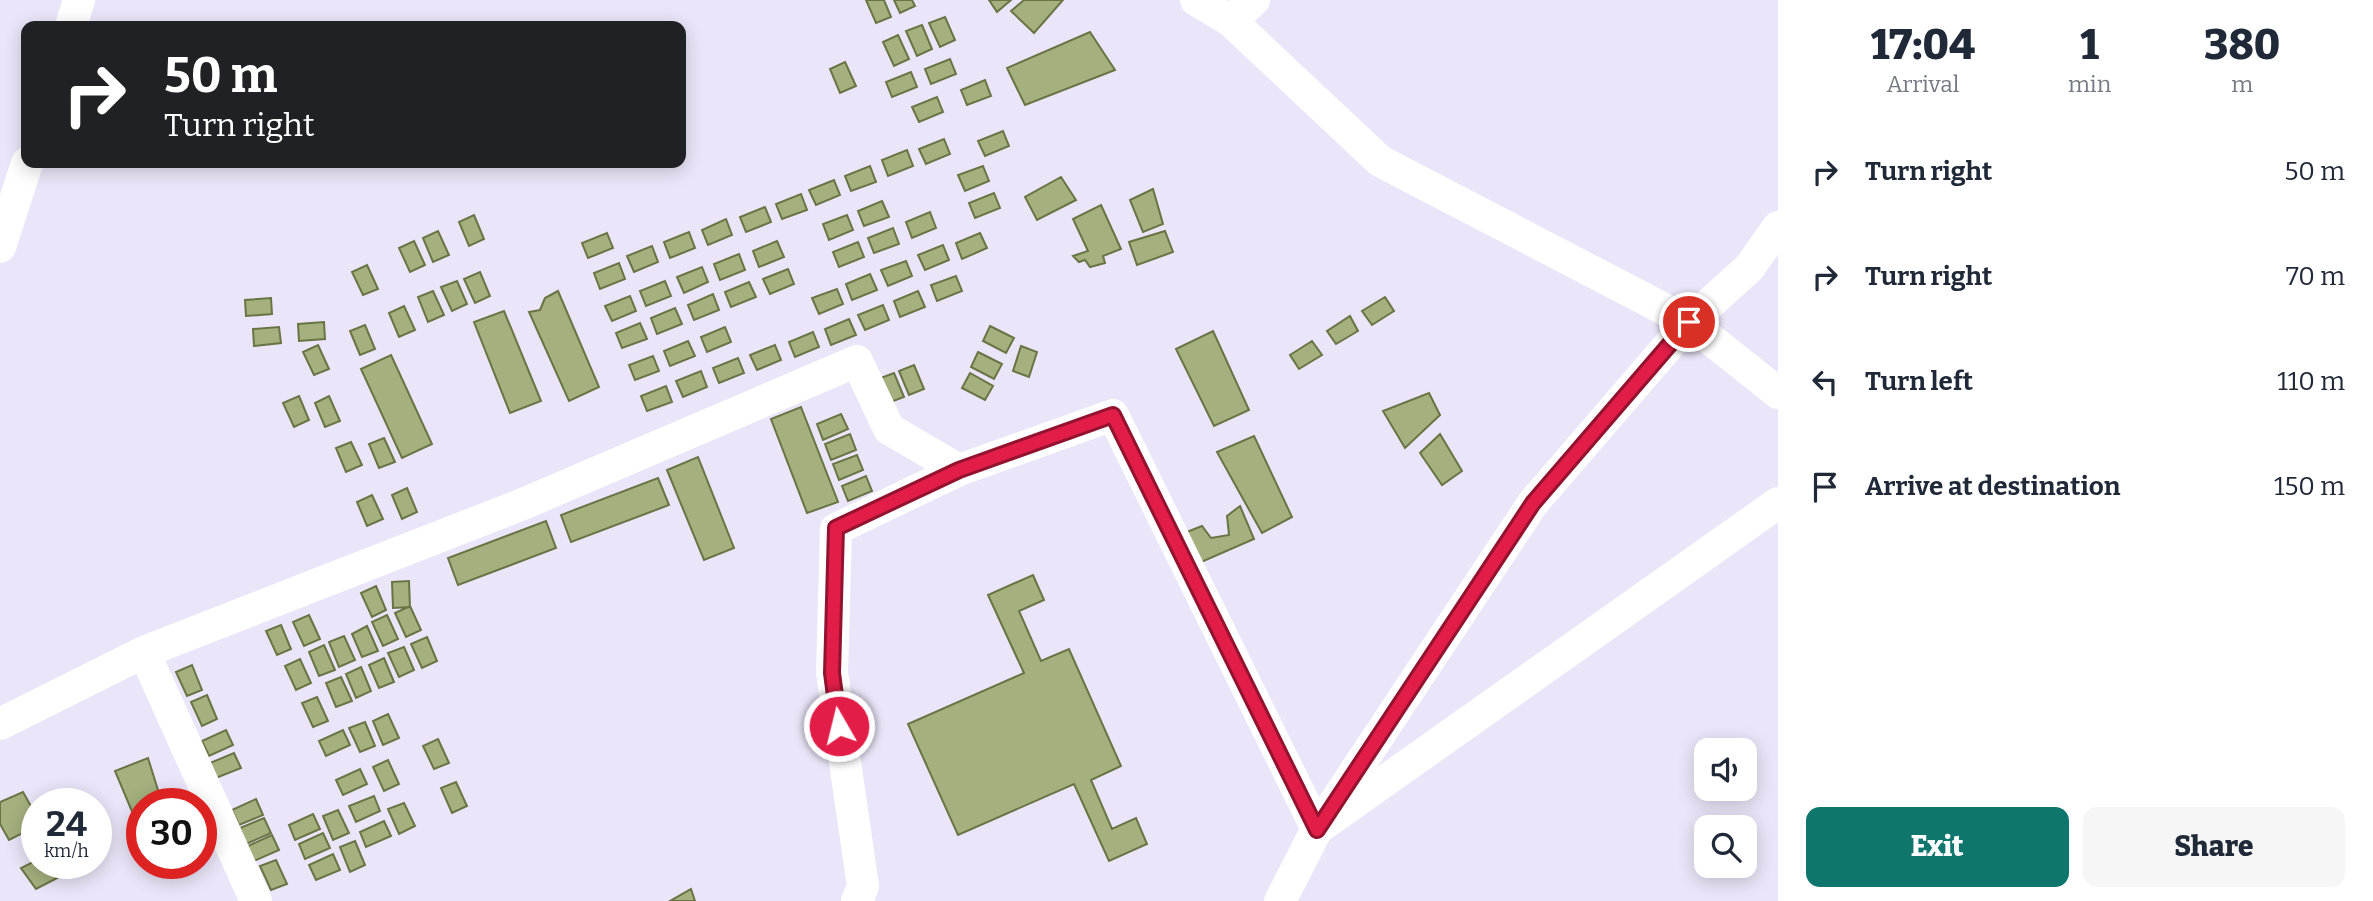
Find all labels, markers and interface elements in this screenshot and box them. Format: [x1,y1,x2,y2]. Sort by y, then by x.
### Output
text: 17:04 [1871,20,1975,70]
text: 1 [2080,20,2099,70]
text: 380 [2204,20,2280,70]
text: 50 m [164,46,277,105]
icon: right [49,49,140,140]
text: Arrival [1887,70,1959,98]
text: min [2068,70,2111,98]
text: m [2231,70,2253,98]
text: Turn right [164,106,315,144]
icon: right [1806,153,1844,191]
text: Turn right [1865,156,1992,187]
text: 50 m [2284,156,2345,187]
icon: right [1806,258,1844,296]
text: Turn right [1865,261,1992,292]
text: 70 m [2286,261,2345,292]
pin [1659,292,1719,352]
icon: arrive [1670,303,1708,341]
icon: left [1806,363,1844,401]
text: Turn left [1865,366,1973,397]
text: 110 m [2277,366,2345,397]
icon: arrive [1806,468,1844,506]
text: Arrive at destination [1865,471,2120,502]
text: 150 m [2274,471,2345,502]
position arrow [802,689,876,763]
map controls [1694,738,1757,878]
button: sound [1694,738,1757,801]
speed limit sign: 30 [126,788,217,879]
text: 24 [46,803,87,845]
button: Exit [1806,807,2069,887]
button: Share [2083,807,2345,887]
button: search [1694,815,1757,878]
text: km/h [44,840,89,862]

